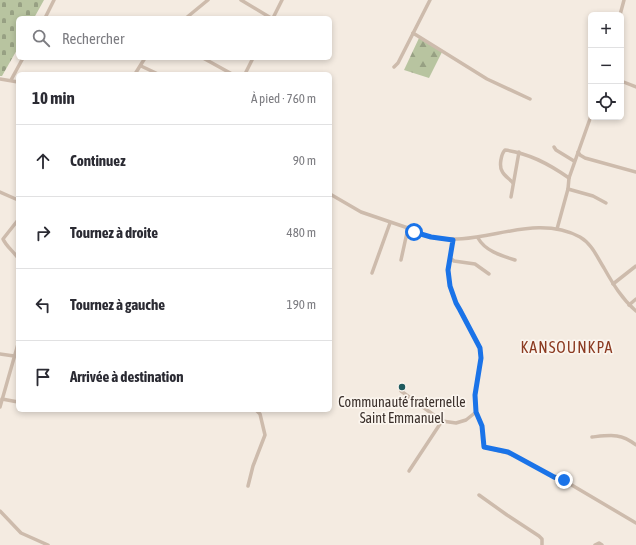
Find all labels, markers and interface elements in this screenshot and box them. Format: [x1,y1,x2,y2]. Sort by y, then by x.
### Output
map controls [588,12,624,120]
button: + [588,12,624,48]
search box [16,16,332,60]
icon: search [30,27,52,49]
text: Rechercher [62,30,124,47]
button: − [588,48,624,84]
button: locate [588,84,624,120]
text: 10 min [32,88,75,108]
text: À pied · 760 m [251,91,316,106]
icon: ahead [32,150,54,172]
text: Continuez [70,152,126,169]
text: 90 m [293,153,316,168]
icon: right [32,222,54,244]
route start [405,223,423,241]
text: Tournez à droite [70,224,158,241]
text: 480 m [287,225,316,240]
icon: left [32,294,54,316]
text: Tournez à gauche [70,296,165,313]
text: 190 m [287,297,316,312]
district label: KANSOUNKPA [521,338,613,356]
icon: arrive [32,366,54,388]
text: Arrivée à destination [70,368,184,385]
marker: Communauté fraternelle Saint Emmanuel [397,382,407,392]
place label: Communauté fraternelle Saint Emmanuel [338,394,466,426]
route end [555,471,573,489]

